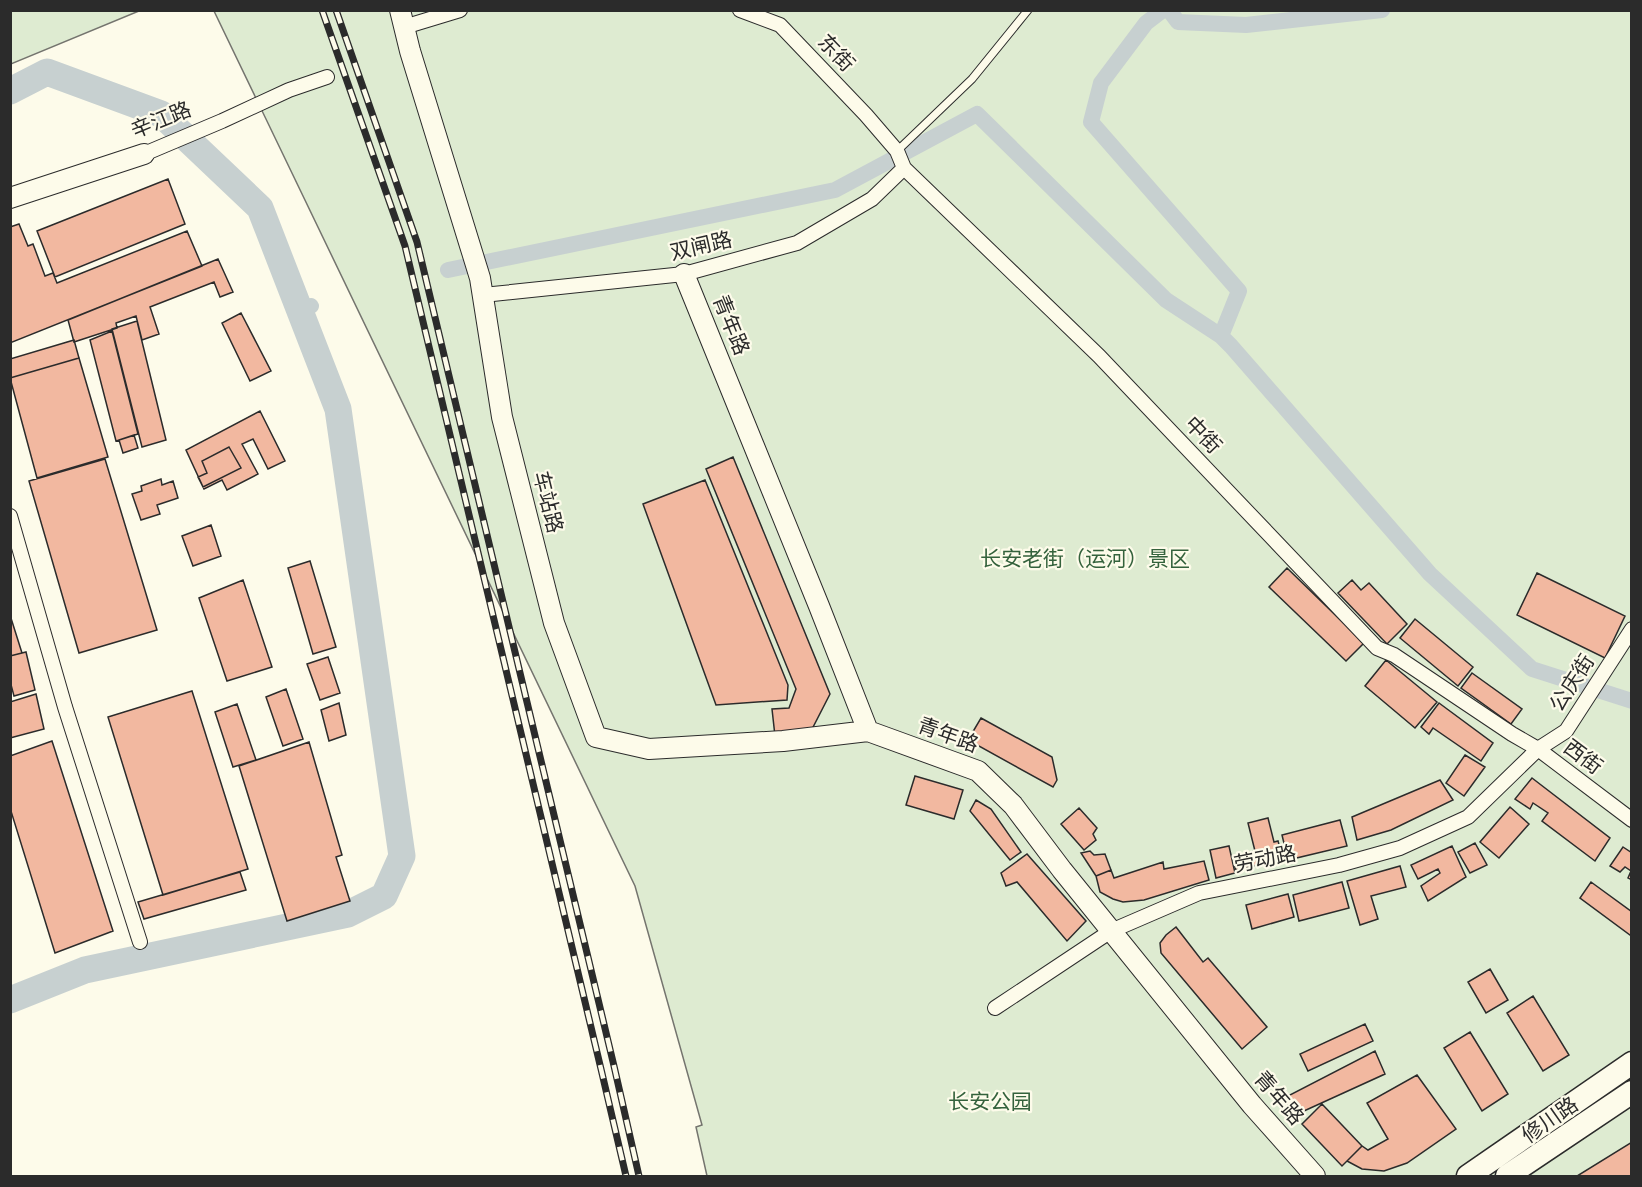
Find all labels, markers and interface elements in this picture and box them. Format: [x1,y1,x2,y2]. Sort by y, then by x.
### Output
street label: 东街 [812,29,860,77]
street label: 辛江路 [127,96,195,144]
street label: 双闸路 [667,226,735,266]
street label: 青年路 [707,291,755,359]
street label: 中街 [1179,411,1227,459]
street label: 车站路 [528,468,568,536]
park label: 长安老街（运河）景区 [980,546,1190,572]
street label: 公庆街 [1544,650,1600,716]
street label: 青年路 [914,712,982,758]
street label: 西街 [1558,734,1608,780]
street label: 劳动路 [1232,840,1298,878]
street label: 青年路 [1249,1066,1309,1130]
park label: 长安公园 [948,1089,1032,1115]
street label: 修川路 [1517,1091,1583,1149]

